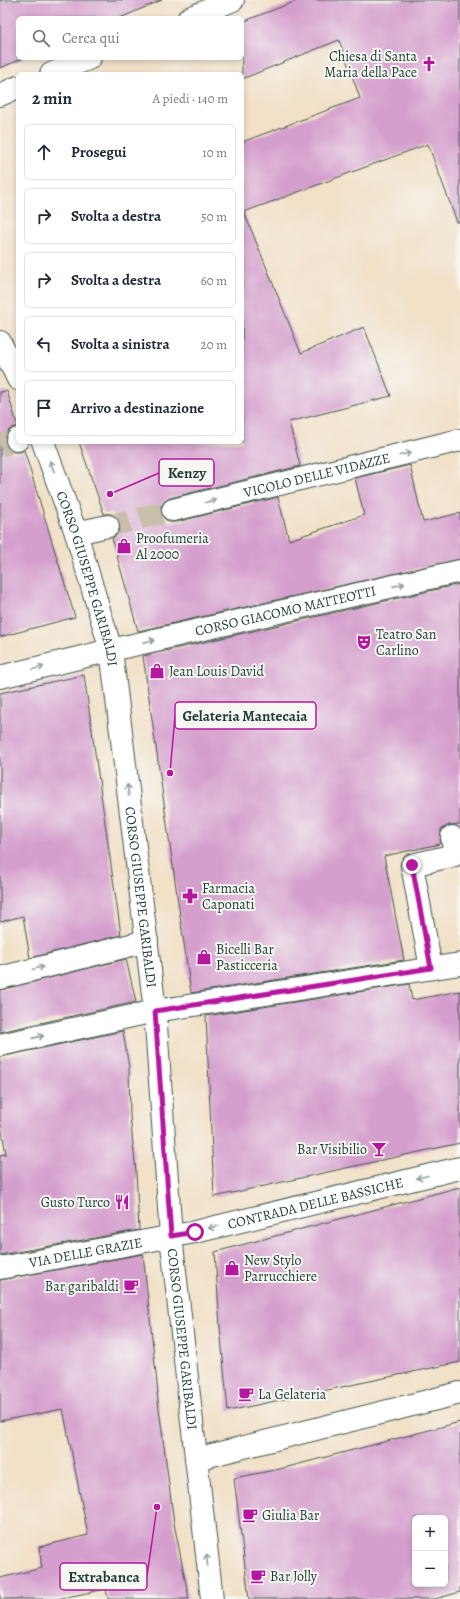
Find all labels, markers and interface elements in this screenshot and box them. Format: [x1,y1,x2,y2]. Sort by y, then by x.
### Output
search box [16,16,244,60]
icon: search [30,27,52,49]
text: Cerca qui [62,28,120,48]
place label: Chiesa di Santa Maria della Pace [324,47,417,82]
church icon: Chiesa di Santa Maria della Pace [420,55,438,73]
text: 2 min [32,87,72,110]
text: A piedi · 140 m [152,90,228,107]
icon: ahead [33,141,55,163]
text: Prosegui [71,142,127,162]
text: 10 m [202,144,227,161]
icon: right [33,205,55,227]
text: Svolta a destra [71,206,161,226]
text: 50 m [201,208,227,225]
icon: right [33,269,55,291]
text: Svolta a destra [71,270,161,290]
text: 60 m [201,272,227,289]
icon: left [33,333,55,355]
text: Svolta a sinistra [71,334,170,354]
text: 20 m [201,336,227,353]
icon: arrive [33,397,55,419]
text: Arrivo a destinazione [71,398,204,418]
street label: VICOLO DELLE VIDAZZE [241,448,392,503]
one-way arrow [398,449,411,457]
callout: Kenzy [159,459,214,486]
one-way arrow [48,460,55,473]
text: Kenzy [168,463,207,483]
street label: CORSO GIUSEPPE GARIBALDI [52,489,122,667]
one-way arrow [204,496,217,504]
place label: Proofumeria Al 2000 [135,529,209,564]
shop icon: Proofumeria Al 2000 [115,537,133,555]
street label: CORSO GIACOMO MATTEOTTI [193,581,378,641]
one-way arrow [392,581,405,588]
place label: Teatro San Carlino [376,625,437,660]
theatre icon: Teatro San Carlino [355,633,373,651]
one-way arrow [142,637,155,645]
shop icon: Jean Louis David [148,662,166,680]
place label: Jean Louis David [169,662,265,681]
one-way arrow [31,663,44,671]
callout: Gelateria Mantecaia [175,702,316,729]
text: Gelateria Mantecaia [182,706,308,726]
one-way arrow [124,784,132,797]
street label: CORSO GIUSEPPE GARIBALDI [120,806,161,989]
route end [403,856,421,874]
place label: Farmacia Caponati [202,879,256,914]
pharmacy icon: Farmacia Caponati [181,887,199,905]
place label: Bicelli Bar Pasticceria [216,940,278,975]
shop icon: Bicelli Bar Pasticceria [195,948,213,966]
one-way arrow [31,964,44,971]
one-way arrow [31,1032,44,1040]
place label: Bar Visibilio [297,1140,367,1159]
bar icon: Bar Visibilio [370,1140,388,1158]
street label: CONTRADA DELLE BASSICHE [226,1173,405,1234]
one-way arrow [416,1174,429,1182]
place label: Gusto Turco [41,1193,110,1212]
restaurant icon: Gusto Turco [113,1193,131,1211]
route start [186,1223,204,1241]
one-way arrow [208,1224,221,1232]
street label: VIA DELLE GRAZIE [27,1233,144,1273]
street label: CORSO GIUSEPPE GARIBALDI [162,1248,202,1431]
place label: New Stylo Parrucchiere [244,1251,317,1286]
shop icon: New Stylo Parrucchiere [223,1259,241,1277]
place label: Bar garibaldi [45,1277,119,1296]
cafe icon: Bar garibaldi [122,1277,140,1295]
cafe icon: La Gelateria [237,1385,255,1403]
place label: La Gelateria [258,1385,327,1404]
cafe icon: Giulia Bar [241,1506,259,1524]
place label: Giulia Bar [262,1506,320,1525]
map controls [412,1515,448,1587]
button: + [412,1515,448,1551]
button: − [412,1551,448,1587]
one-way arrow [203,1554,211,1567]
callout: Extrabanca [60,1563,147,1590]
text: Extrabanca [68,1567,141,1587]
cafe icon: Bar Jolly [249,1567,267,1585]
place label: Bar Jolly [270,1567,318,1586]

